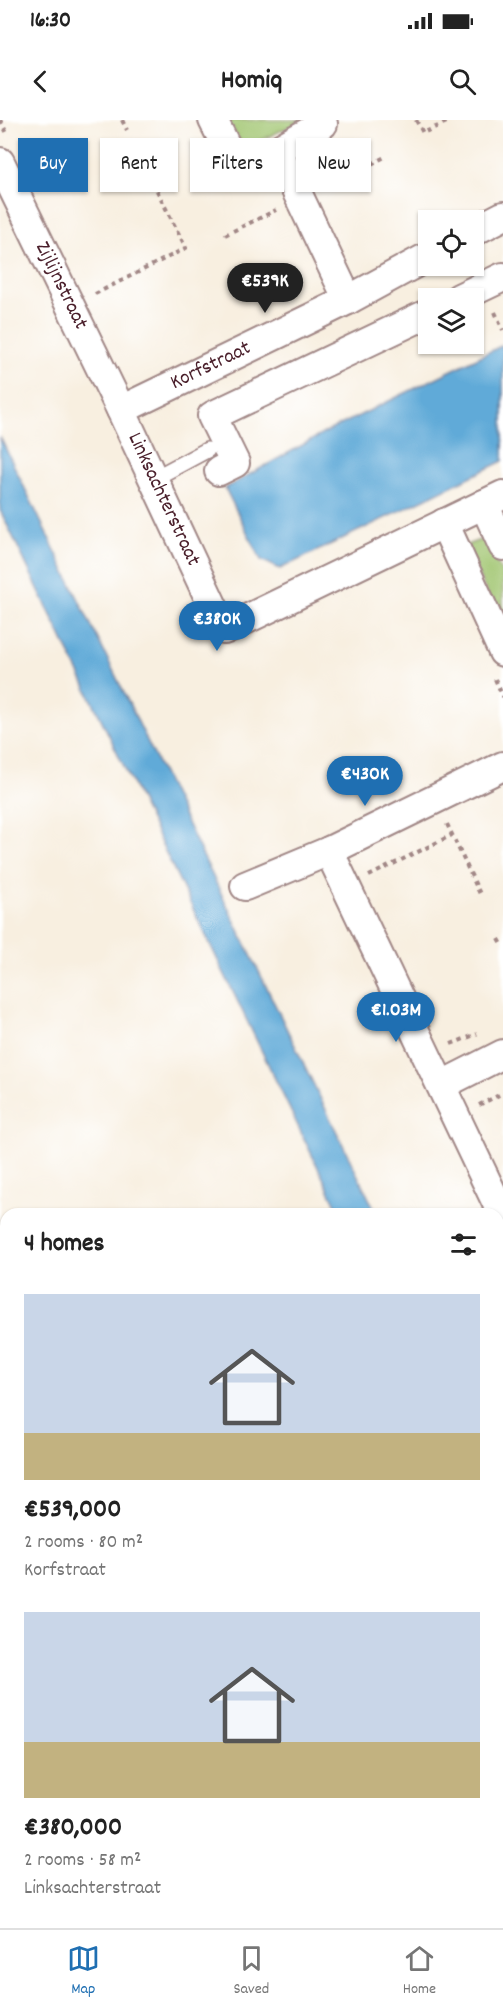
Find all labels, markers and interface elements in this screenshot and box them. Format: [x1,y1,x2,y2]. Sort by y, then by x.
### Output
text: 16:30 [30,6,71,37]
text: Homiq [221,62,282,101]
icon: back [24,65,57,98]
icon: search [446,65,479,98]
chip: Buy [18,138,88,192]
chip: Rent [100,138,178,192]
chip: Filters [190,138,284,192]
chip: New [296,138,371,192]
map controls [418,210,484,354]
button: locate [418,210,484,276]
street label: Zijlijnstraat [26,237,95,335]
pin: €539K [223,263,307,314]
text: €539K [241,268,289,296]
button: layers [418,288,484,354]
street label: Korfstraat [166,334,257,399]
street label: Linksachterstraat [119,428,207,572]
pin: €380K [175,601,259,652]
text: €380K [193,606,241,634]
pin: €430K [323,756,407,807]
text: €430K [341,761,389,789]
pin: €1.03M [347,992,445,1043]
text: €1.03M [371,997,421,1025]
text: 4 homes [24,1226,104,1263]
icon: filters [447,1228,480,1261]
icon: home [198,1333,306,1441]
text: €539,000 [24,1492,121,1529]
text: 2 rooms · 80 m² [24,1529,143,1557]
text: Korfstraat [24,1557,106,1585]
icon: home [198,1651,306,1759]
text: €380,000 [24,1810,122,1847]
text: 2 rooms · 58 m² [24,1847,141,1875]
text: Linksachterstraat [24,1875,161,1903]
tab: Map [67,1942,100,2001]
tab: Saved [233,1942,269,2001]
tab: Home [403,1942,436,2001]

